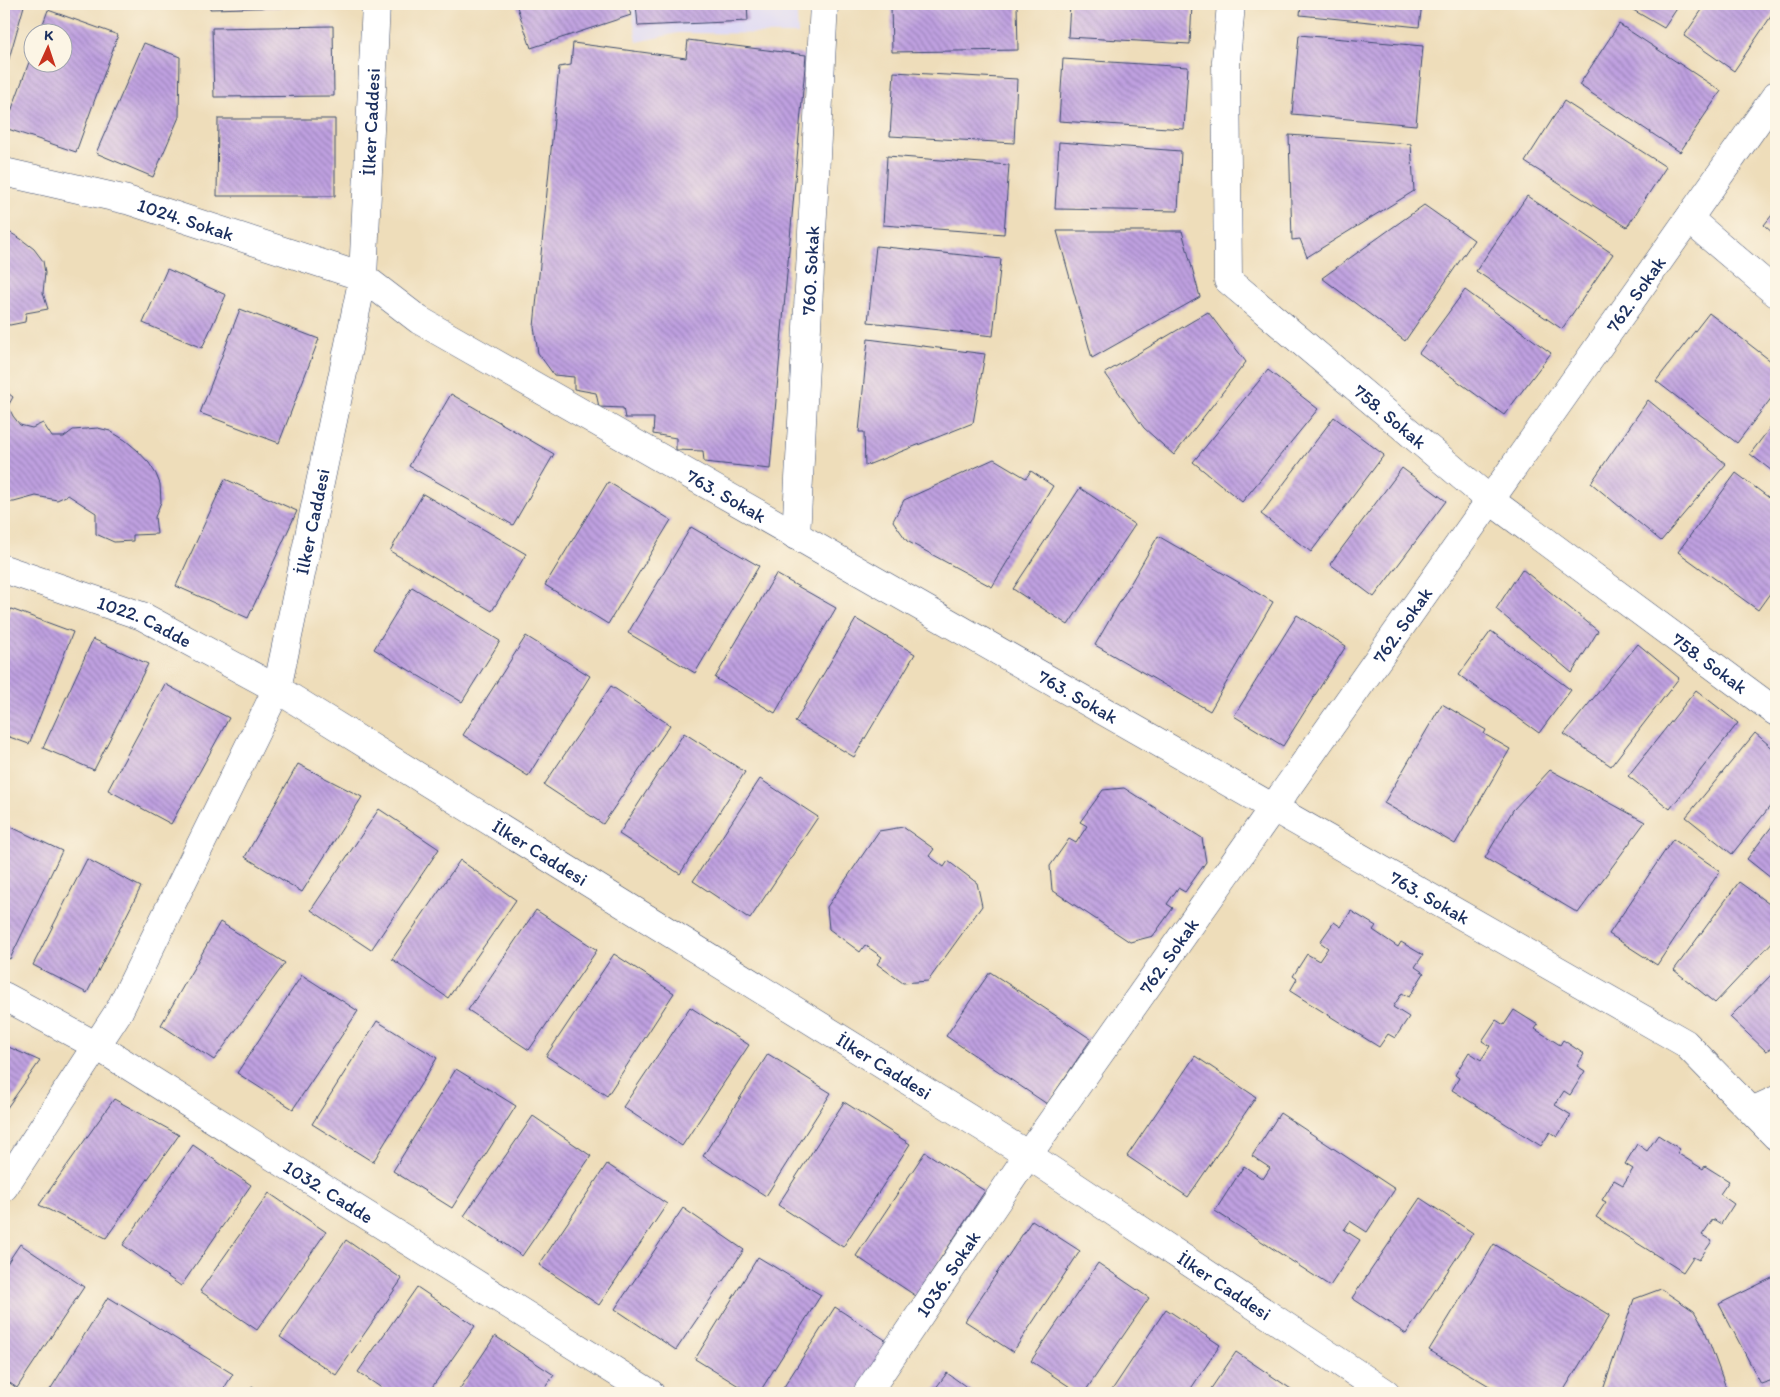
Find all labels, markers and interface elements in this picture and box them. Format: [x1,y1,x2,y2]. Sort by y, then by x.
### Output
north arrow [22,22,72,72]
text: K [44,27,55,44]
street label: İlker Caddesi [356,68,384,176]
street label: 1024. Sokak [135,193,237,246]
street label: 760. Sokak [796,225,824,316]
street label: 762. Sokak [1601,251,1670,337]
street label: 758. Sokak [1349,379,1432,454]
street label: 763. Sokak [682,464,771,528]
street label: İlker Caddesi [290,466,334,577]
street label: 762. Sokak [1367,582,1437,668]
street label: 1022. Cadde [94,590,196,652]
street label: 758. Sokak [1668,627,1752,699]
street label: 763. Sokak [1034,665,1122,728]
street label: İlker Caddesi [488,814,592,891]
street label: 763. Sokak [1386,865,1474,929]
street label: 762. Sokak [1134,913,1203,998]
street label: İlker Caddesi [832,1028,936,1104]
street label: 1032. Cadde [279,1155,378,1228]
street label: 1036. Sokak [910,1226,985,1321]
street label: İlker Caddesi [1173,1246,1276,1325]

